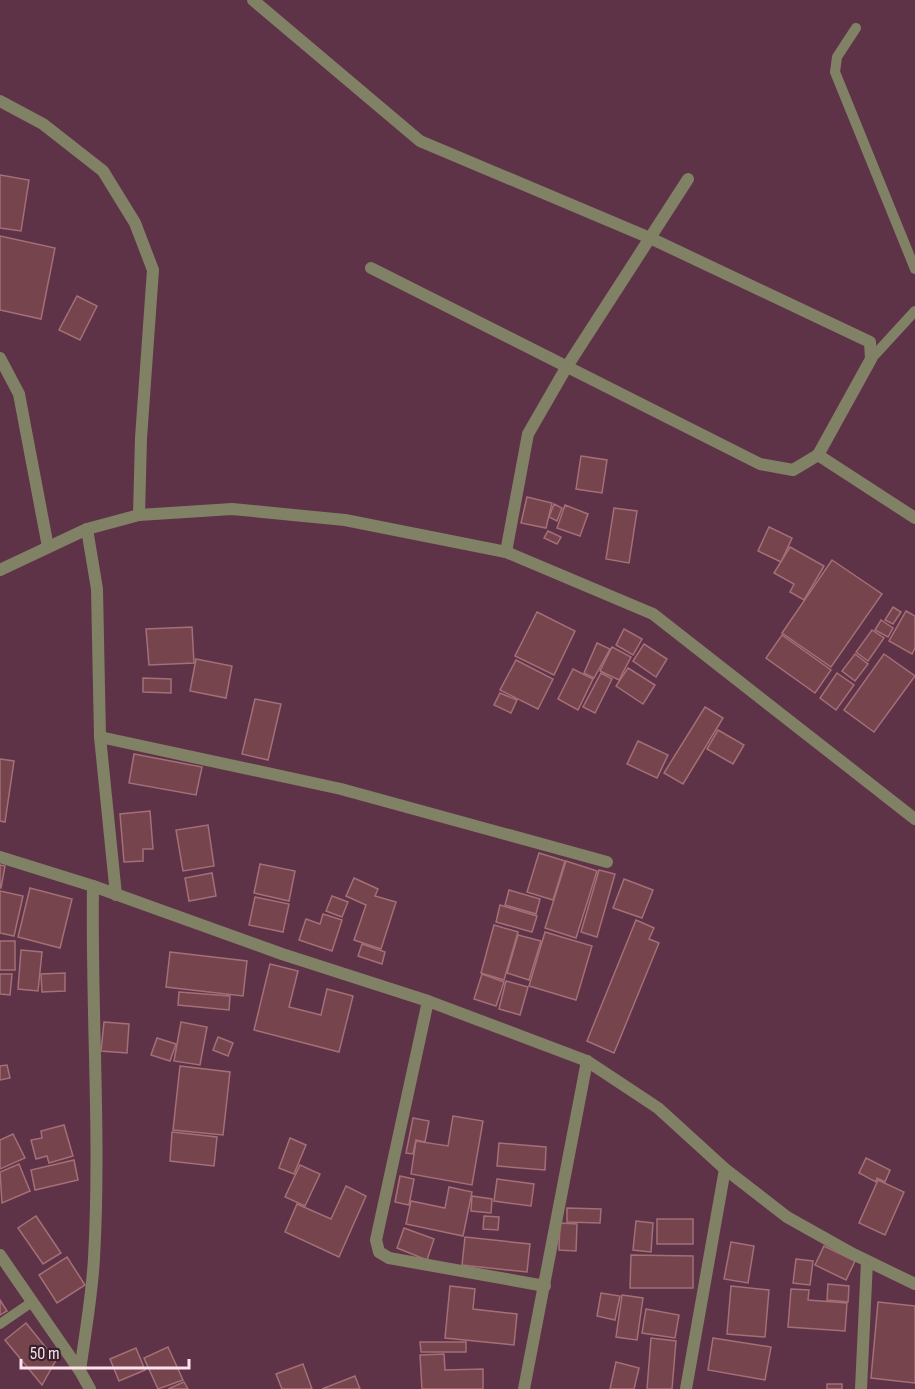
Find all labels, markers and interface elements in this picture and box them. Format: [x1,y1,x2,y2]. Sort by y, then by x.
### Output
scale bar [21,1332,189,1370]
text: 50 m [30,1343,60,1364]

